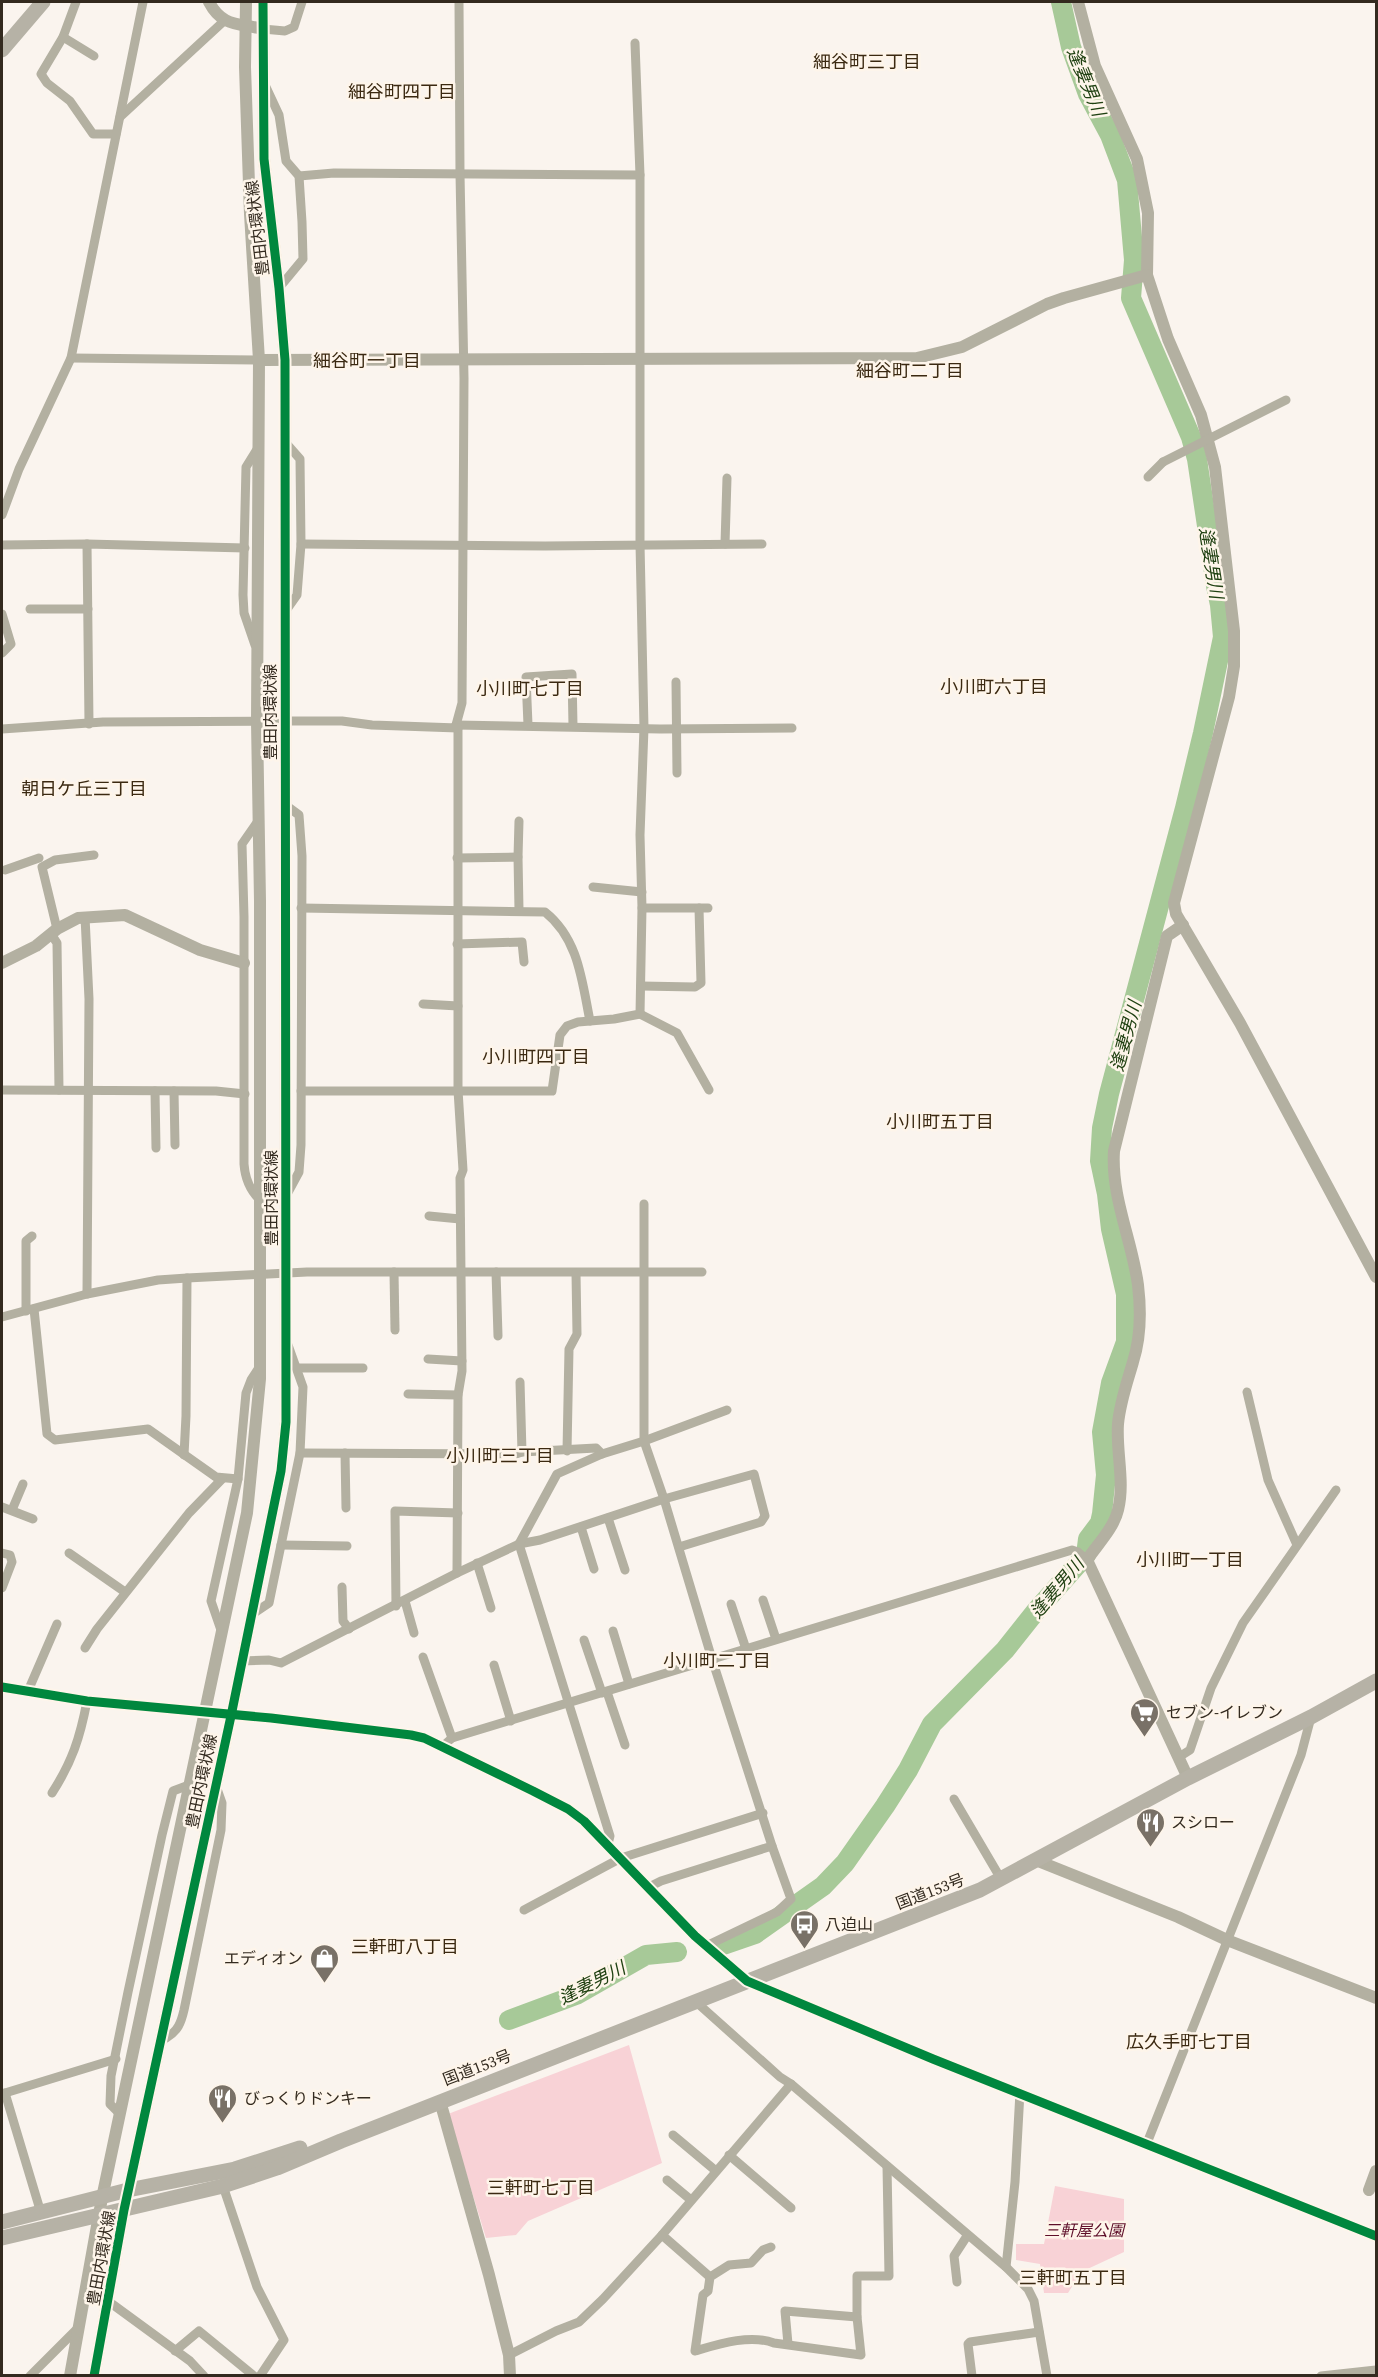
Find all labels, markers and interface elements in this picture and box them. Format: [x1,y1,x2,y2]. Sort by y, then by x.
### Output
water label: 逢妻男川 [1061,44,1112,122]
district label: 細谷町三丁目 [813,49,921,74]
district label: 細谷町四丁目 [348,79,456,104]
street label: 豊田内環状線 [240,179,274,277]
district label: 細谷町一丁目 [313,348,421,373]
district label: 細谷町二丁目 [856,358,964,383]
water label: 逢妻男川 [1194,525,1230,602]
street label: 豊田内環状線 [259,664,281,760]
district label: 小川町六丁目 [940,674,1048,699]
district label: 小川町七丁目 [476,676,584,701]
district label: 朝日ケ丘三丁目 [21,776,147,801]
water label: 逢妻男川 [1104,996,1147,1074]
district label: 小川町四丁目 [482,1044,590,1069]
district label: 小川町五丁目 [886,1109,994,1134]
street label: 豊田内環状線 [260,1150,282,1246]
district label: 小川町三丁目 [446,1443,554,1468]
district label: 小川町一丁目 [1136,1547,1244,1572]
water label: 逢妻男川 [1024,1551,1091,1623]
district label: 小川町二丁目 [663,1648,771,1673]
supermarket icon: セブン-イレブン [1129,1696,1161,1738]
place label: セブン-イレブン [1166,1701,1283,1723]
street label: 豊田内環状線 [180,1732,222,1830]
restaurant icon: スシロー [1134,1806,1166,1848]
place label: スシロー [1171,1811,1235,1833]
street label: 国道153号 [892,1868,968,1914]
bus stop icon: 八迫山 [788,1908,820,1950]
place label: 八迫山 [825,1913,873,1935]
district label: 三軒町八丁目 [351,1934,459,1959]
shop icon: エディオン [308,1942,340,1984]
place label: エディオン [224,1947,303,1969]
water label: 逢妻男川 [554,1954,631,2010]
district label: 広久手町七丁目 [1126,2029,1252,2054]
street label: 国道153号 [439,2044,515,2090]
restaurant icon: びっくりドンキー [207,2082,239,2124]
place label: びっくりドンキー [244,2087,372,2109]
district label: 三軒町七丁目 [487,2175,595,2200]
street label: 豊田内環状線 [82,2209,120,2307]
park label: 三軒屋公園 [1044,2219,1126,2241]
district label: 三軒町五丁目 [1019,2265,1127,2290]

